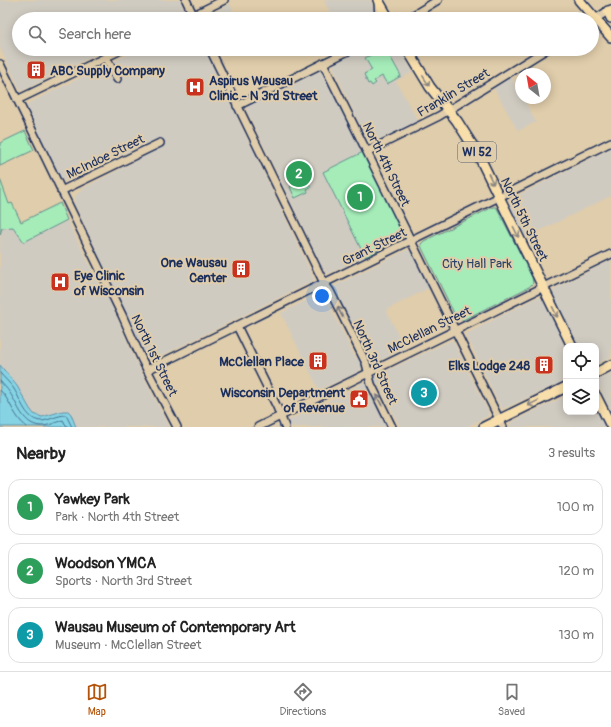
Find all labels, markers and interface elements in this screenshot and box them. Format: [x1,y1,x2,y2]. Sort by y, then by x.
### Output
search box [12,12,599,56]
icon: search [26,23,48,45]
text: Search here [58,25,131,44]
building icon: ABC Supply Company [25,59,47,81]
place label: ABC Supply Company [50,63,165,79]
street label: Franklin Street [414,65,493,121]
north arrow [515,68,551,104]
place label: Aspirus Wausau Clinic - N 3rd Street [209,73,318,104]
one-way arrow [422,75,430,86]
hospital icon: Aspirus Wausau Clinic - N 3rd Street [184,76,206,98]
street label: North 4th Street [359,120,414,210]
street label: McIndoe Street [64,131,148,183]
road number: WI 52 [458,142,496,162]
pin: 2 [286,159,312,189]
one-way arrow [487,173,495,185]
street label: North 5th Street [497,175,552,265]
pin: 1 [347,182,373,212]
street label: Grant Street [340,224,410,269]
one-way arrow [513,226,520,238]
place label: One Wausau Center [161,255,227,286]
park label: City Hall Park [442,256,513,272]
building icon: One Wausau Center [230,258,252,280]
place label: Eye Clinic of Wisconsin [73,268,145,299]
hospital icon: Eye Clinic of Wisconsin [49,271,71,293]
your location [312,286,332,306]
street label: McClellan Street [385,302,474,357]
one-way arrow [552,305,559,317]
one-way arrow [336,306,344,318]
street label: North 1st Street [127,312,181,400]
street label: North 3rd Street [349,318,401,408]
map controls [563,343,599,415]
button: locate [563,343,599,379]
building icon: McClellan Place [307,350,329,372]
place label: McClellan Place [219,354,305,370]
building icon: Elks Lodge 248 [533,354,555,376]
place label: Elks Lodge 248 [448,358,530,374]
pin: 3 [411,378,437,408]
button: layers [563,379,599,415]
place label: Wisconsin Department of Revenue [220,385,346,416]
public building icon: Wisconsin Department of Revenue [348,388,370,410]
one-way arrow [375,394,382,406]
one-way arrow [527,400,539,407]
text: Nearby [16,443,65,464]
text: 3 results [548,445,595,461]
text: Yawkey Park [55,490,130,509]
text: 1 [27,499,33,515]
text: 100 m [557,499,594,515]
text: Park · North 4th Street [55,509,179,525]
text: Woodson YMCA [55,554,156,573]
text: 2 [26,563,34,579]
text: 120 m [558,563,594,579]
text: Sports · North 3rd Street [55,573,192,589]
text: Wausau Museum of Contemporary Art [55,618,295,637]
text: 3 [26,627,34,643]
text: 130 m [558,627,594,643]
text: Museum · McClellan Street [55,637,201,653]
tab: Map [86,681,108,718]
tab: Directions [280,681,326,718]
tab: Saved [498,681,525,718]

